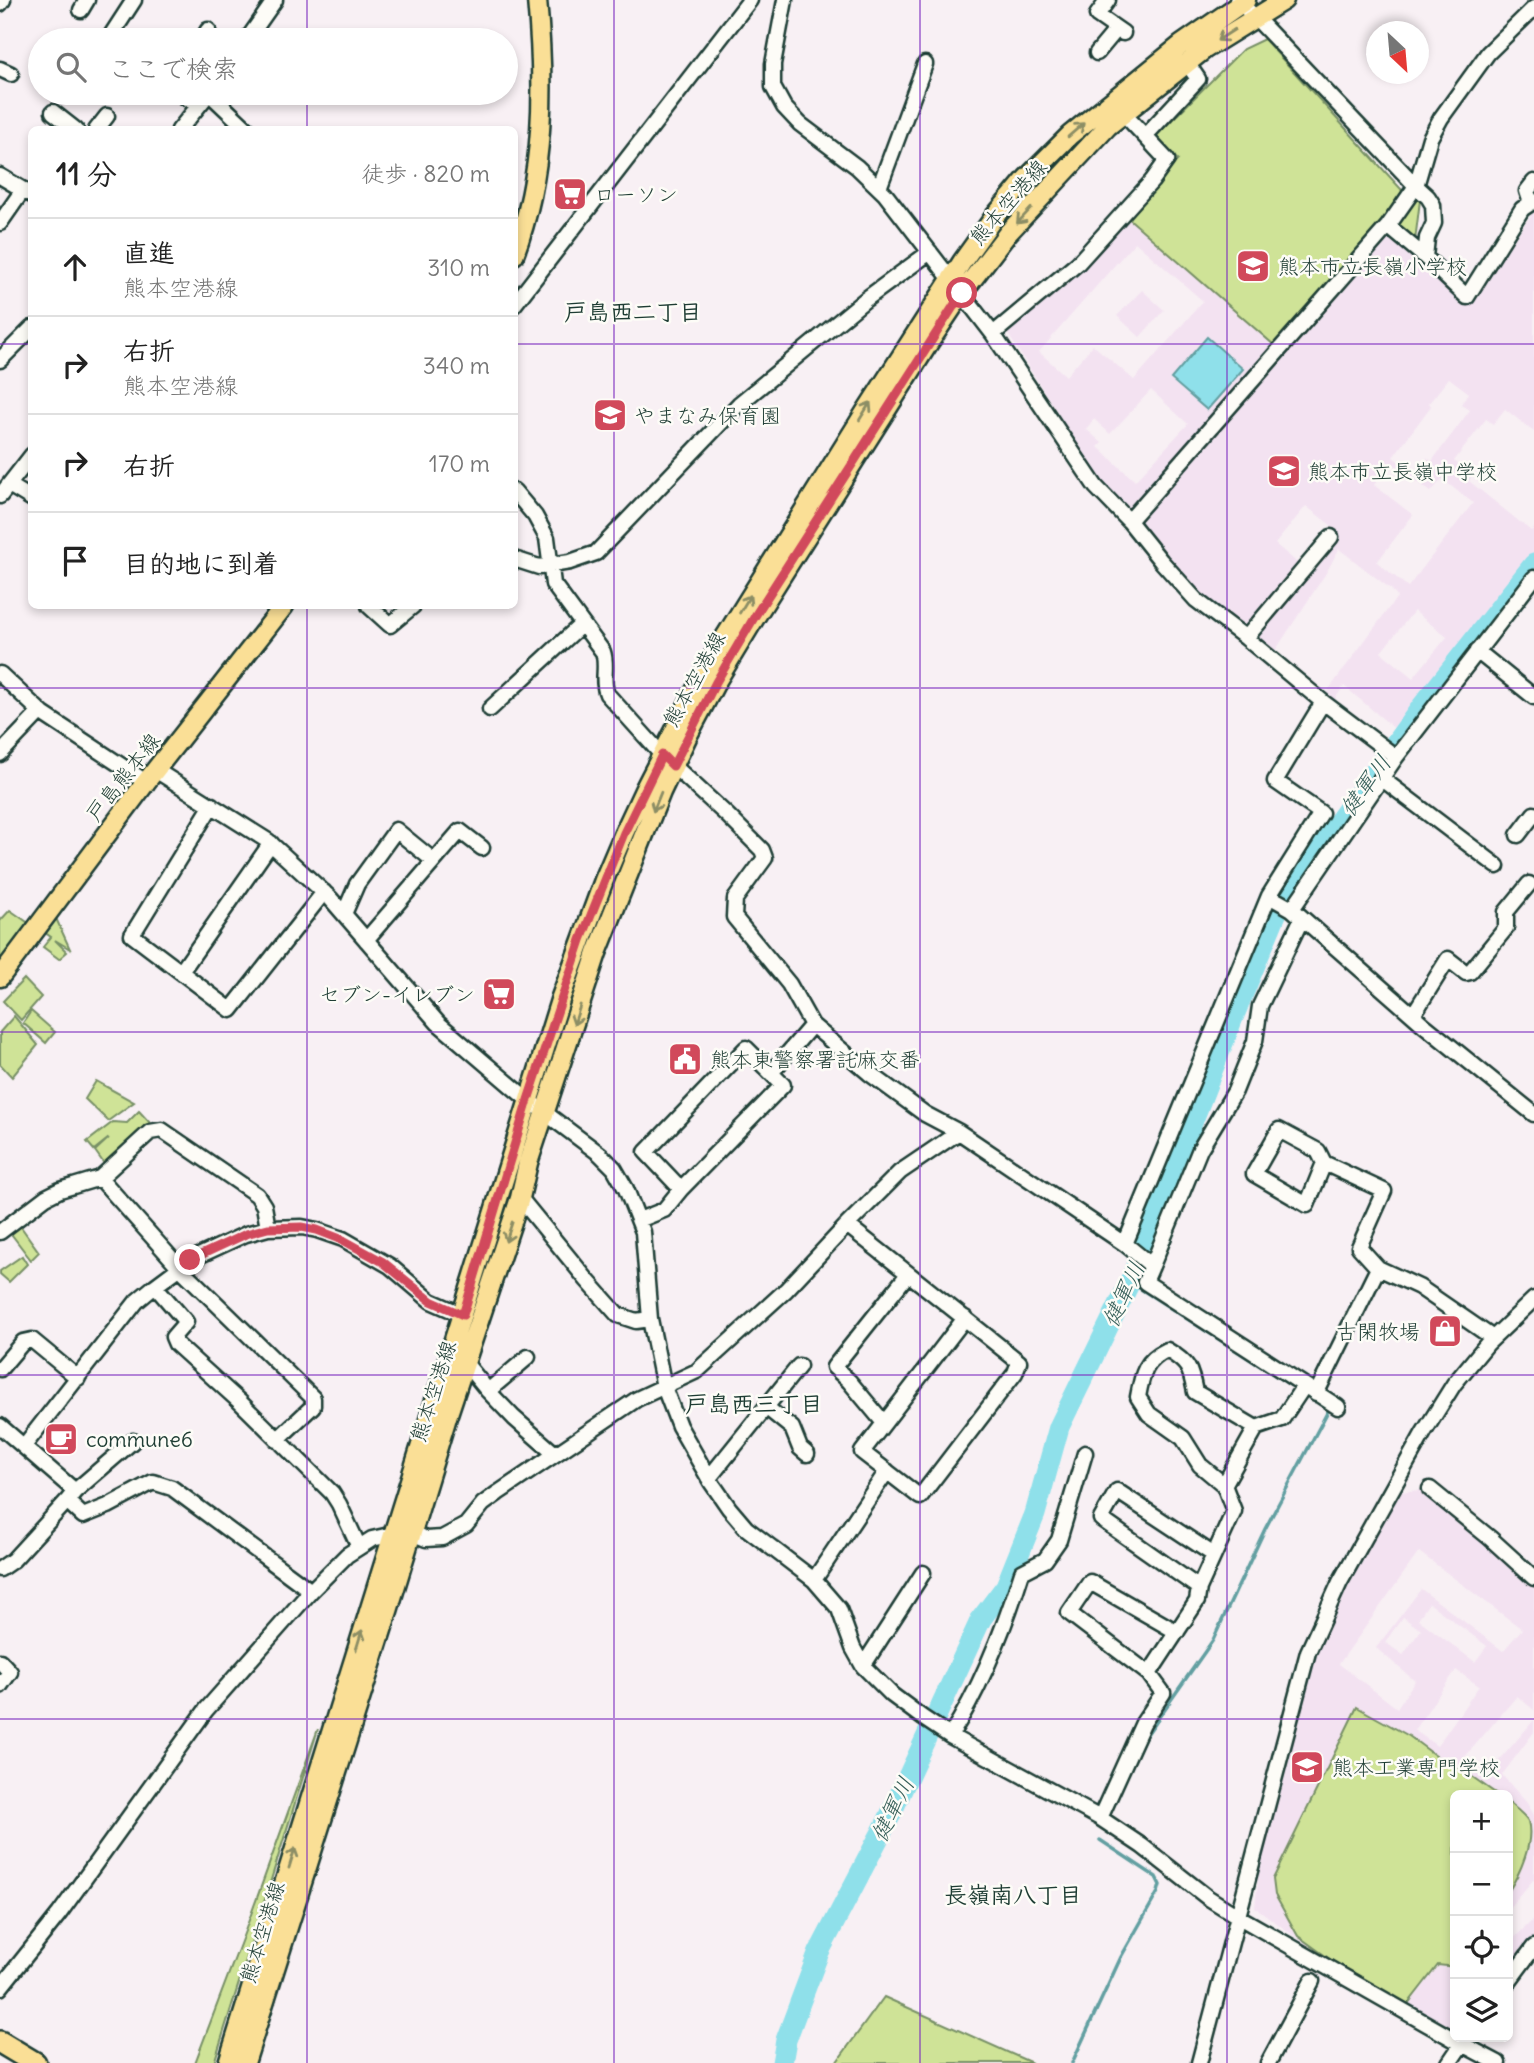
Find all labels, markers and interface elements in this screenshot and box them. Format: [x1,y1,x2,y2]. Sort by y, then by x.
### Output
north arrow [1366,21,1429,84]
search box [28,28,518,105]
one-way arrow [1217,28,1236,43]
icon: search [52,48,90,86]
text: ここで検索 [108,52,238,85]
one-way arrow [1067,122,1085,138]
street label: 熊本空港線 [963,154,1053,250]
text: 11 分 [56,155,117,193]
text: 徒歩 · 820 m [361,159,490,188]
supermarket icon: ローソン [551,175,589,213]
place label: ローソン [594,181,678,208]
one-way arrow [1015,207,1032,224]
text: 直進 [123,236,175,269]
school or university icon: 熊本市立長嶺小学校 [1234,247,1272,285]
icon: ahead [56,248,94,286]
text: 310 m [427,253,490,282]
place label: 熊本市立長嶺小学校 [1278,253,1467,280]
text: 熊本空港線 [123,273,238,302]
route start [946,277,977,308]
district label: 戸島西二丁目 [564,297,702,326]
text: 右折 [123,334,175,367]
icon: right [56,346,94,384]
text: 340 m [423,351,490,380]
text: 熊本空港線 [123,371,238,400]
school or university icon: やまなみ保育園 [591,396,629,434]
one-way arrow [859,401,873,421]
place label: やまなみ保育園 [634,402,781,429]
icon: right [56,444,94,482]
text: 右折 [123,449,175,482]
text: 170 m [429,449,490,478]
school or university icon: 熊本市立長嶺中学校 [1265,452,1303,490]
place label: 熊本市立長嶺中学校 [1308,458,1497,485]
icon: arrive [56,542,94,580]
text: 目的地に到着 [123,547,279,580]
one-way arrow [738,594,752,614]
street label: 熊本空港線 [657,627,731,731]
street label: 戸島熊本線 [80,727,166,827]
water label: 健軍川 [1333,749,1397,821]
one-way arrow [650,791,663,813]
supermarket icon: セブン-イレブン [480,975,518,1013]
place label: セブン-イレブン [319,981,475,1008]
one-way arrow [570,1004,583,1026]
public building icon: 熊本東警察署託麻交番 [666,1040,704,1078]
place label: 熊本東警察署託麻交番 [710,1046,920,1073]
one-way arrow [501,1221,514,1243]
route end [174,1244,205,1275]
water label: 健軍川 [1095,1257,1151,1331]
shop icon: 古閑牧場 [1426,1312,1464,1350]
place label: 古閑牧場 [1336,1318,1420,1345]
street label: 熊本空港線 [404,1337,462,1445]
district label: 戸島西三丁目 [685,1389,823,1418]
cafe icon: commune6 [42,1420,80,1458]
place label: commune6 [86,1426,193,1453]
one-way arrow [354,1630,367,1652]
school or university icon: 熊本工業専門学校 [1288,1748,1326,1786]
place label: 熊本工業専門学校 [1332,1754,1500,1781]
water label: 健軍川 [864,1772,920,1846]
map controls [1450,1790,1513,2042]
button: + [1450,1790,1513,1853]
one-way arrow [286,1847,299,1869]
button: − [1450,1853,1513,1916]
street label: 熊本空港線 [234,1878,290,1986]
district label: 長嶺南八丁目 [944,1880,1082,1909]
button: locate [1450,1916,1513,1979]
button: layers [1450,1979,1513,2042]

